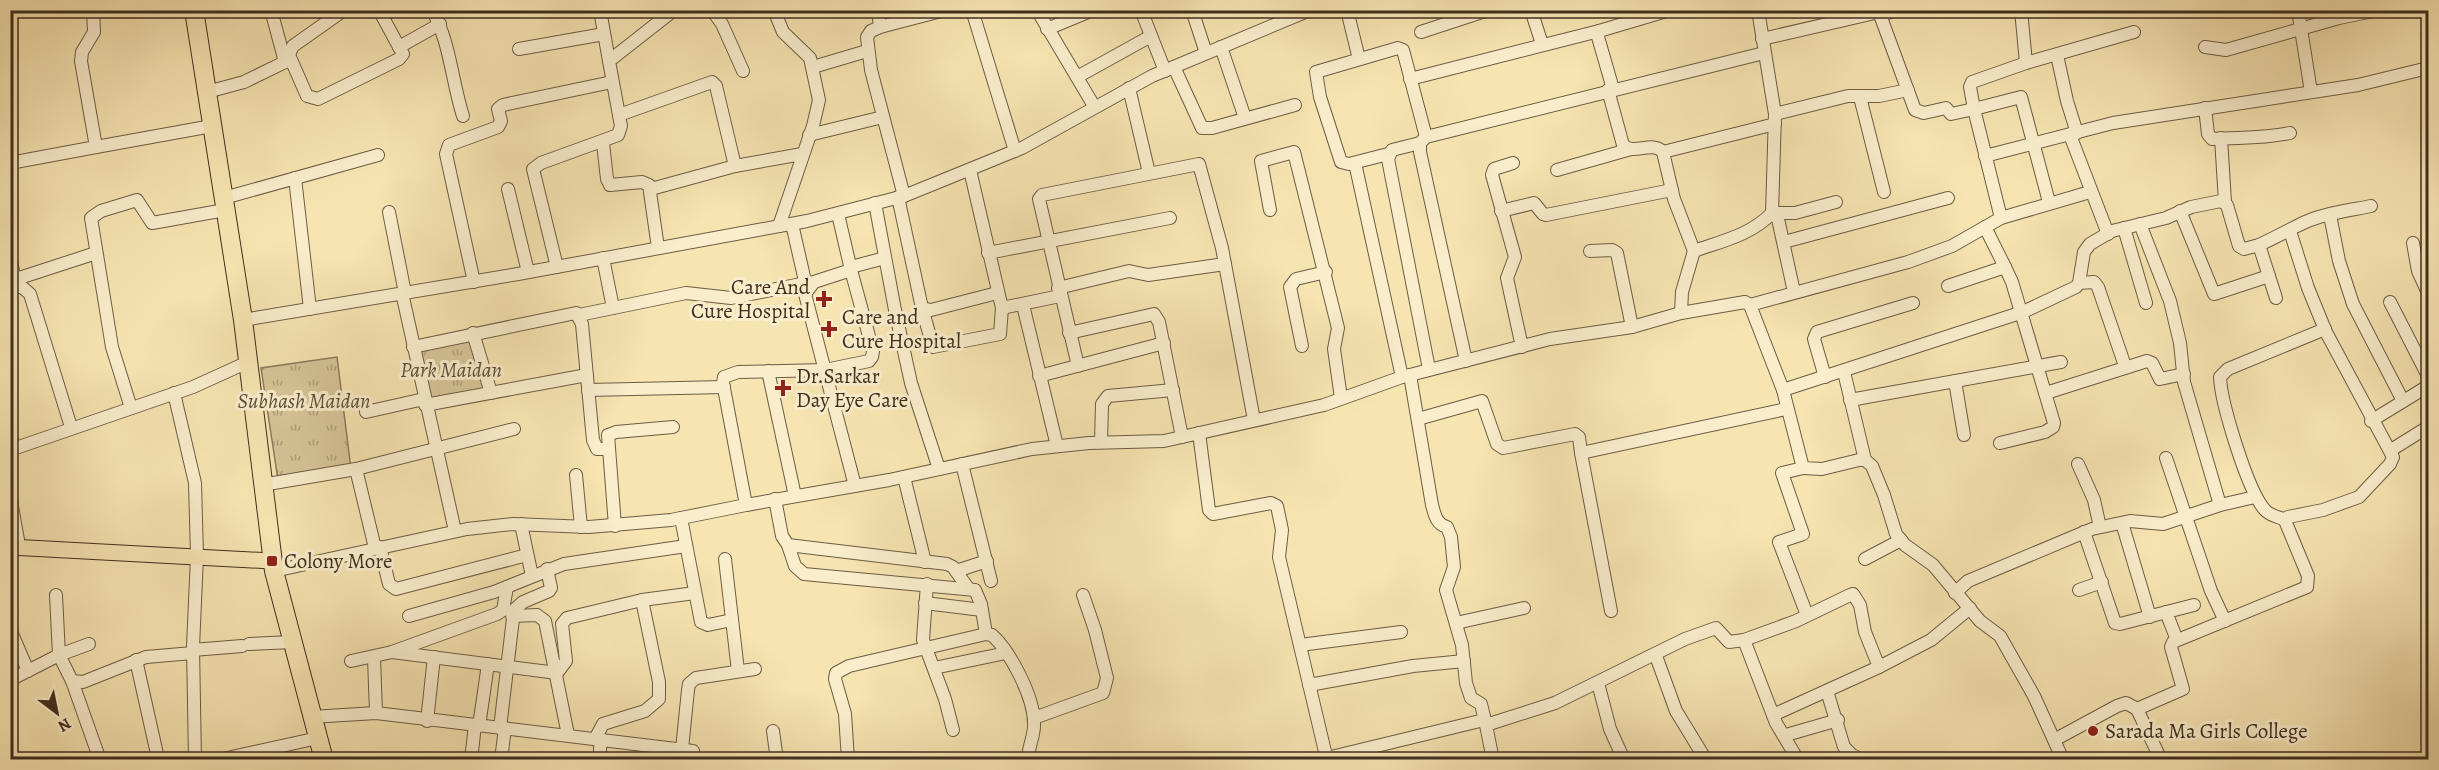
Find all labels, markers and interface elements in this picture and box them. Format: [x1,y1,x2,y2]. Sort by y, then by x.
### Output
place label: Care And Cure Hospital [691,273,811,325]
marker: Care And Cure Hospital [815,290,833,308]
place label: Care and Cure Hospital [842,303,961,355]
marker: Care and Cure Hospital [820,320,838,338]
park label: Park Maidan [400,356,502,384]
place label: Dr.Sarkar Day Eye Care [796,362,908,414]
marker: Dr.Sarkar Day Eye Care [774,379,792,397]
park label: Subhash Maidan [237,387,371,415]
place label: Colony More [284,547,392,575]
marker: Colony More [265,554,279,568]
north arrow [27,683,87,743]
text: N [53,712,75,737]
place label: Sarada Ma Girls College [2105,717,2308,745]
marker: Sarada Ma Girls College [2086,724,2100,738]

